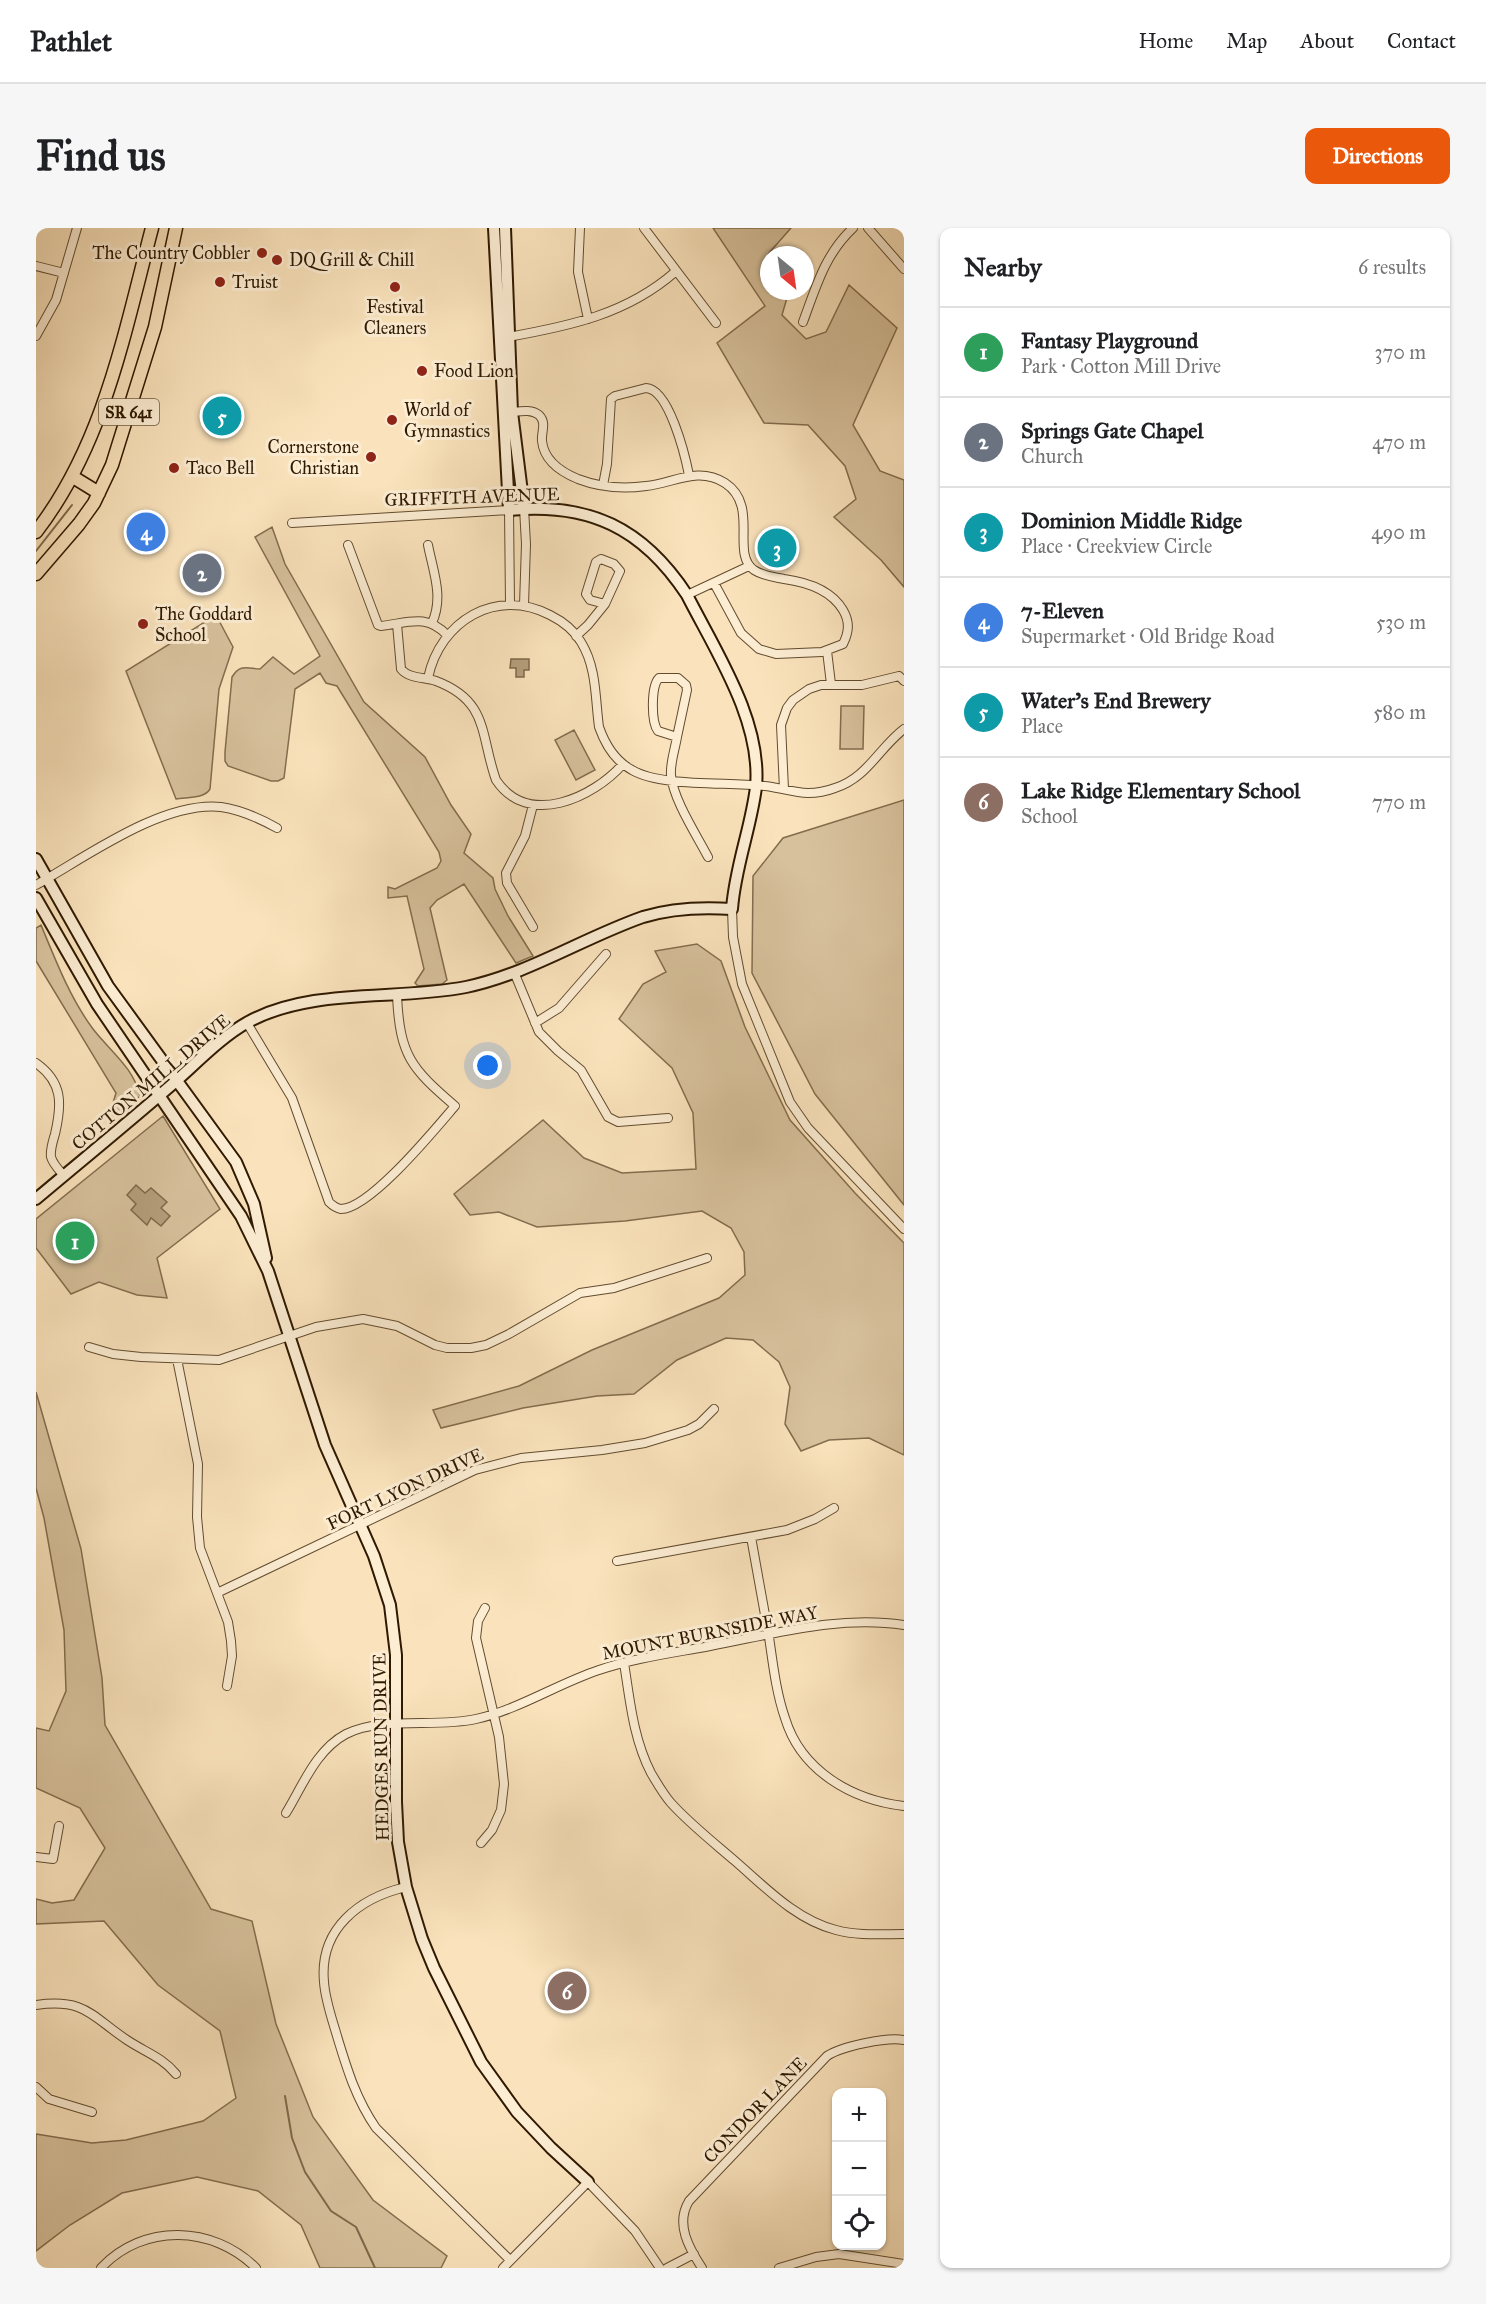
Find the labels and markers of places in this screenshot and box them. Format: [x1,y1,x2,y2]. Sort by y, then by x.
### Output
place label: The Country Cobbler [92,242,250,264]
marker: The Country Cobbler [255,246,269,260]
place label: DQ Grill & Chill [289,249,414,271]
marker: DQ Grill & Chill [270,253,284,267]
place label: Truist [232,271,279,293]
marker: Truist [213,275,227,289]
marker: Festival Cleaners [388,280,402,294]
place label: Festival Cleaners [364,296,426,339]
place label: Food Lion [434,360,514,382]
marker: Food Lion [415,364,429,378]
pin: 5 [202,394,242,438]
place label: World of Gymnastics [404,399,490,442]
marker: World of Gymnastics [385,413,399,427]
place label: Cornerstone Christian [267,436,359,479]
marker: Cornerstone Christian [364,450,378,464]
place label: Taco Bell [186,457,255,479]
marker: Taco Bell [167,461,181,475]
pin: 4 [126,510,166,554]
pin: 3 [758,526,796,570]
pin: 2 [182,550,222,596]
place label: The Goddard School [155,603,252,646]
marker: The Goddard School [136,617,150,631]
pin: 1 [56,1218,94,1264]
pin: 6 [548,1968,586,2014]

